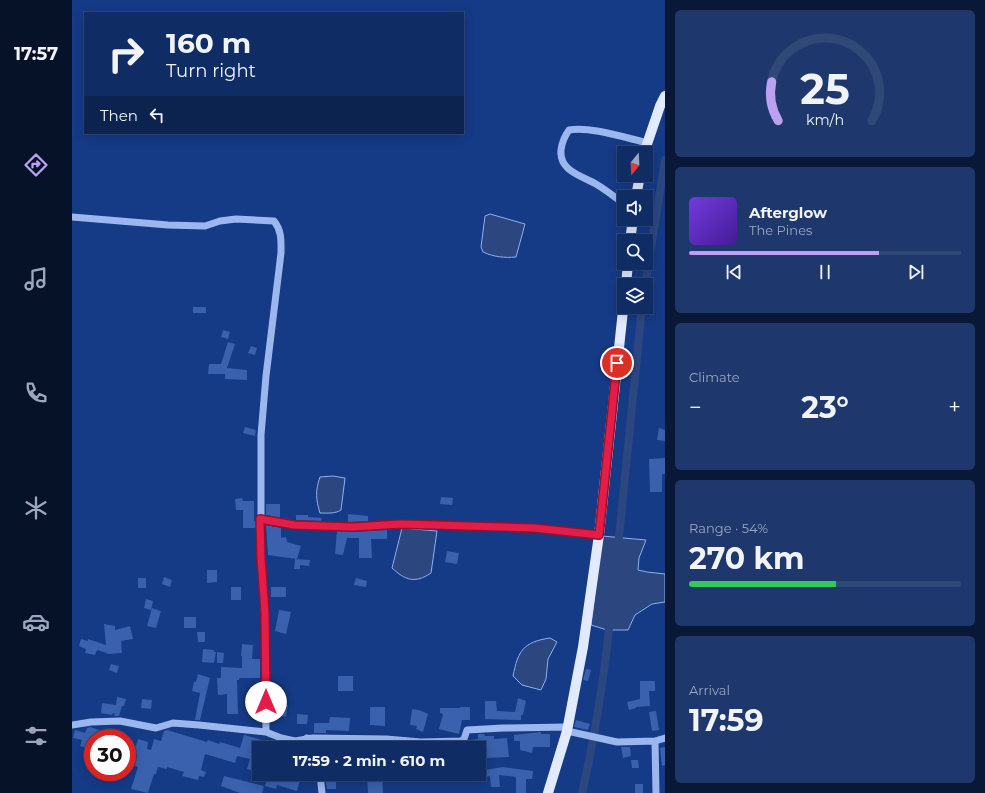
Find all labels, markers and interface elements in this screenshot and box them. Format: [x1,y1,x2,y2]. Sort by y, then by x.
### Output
text: 160 m [166,26,251,60]
icon: right [100,28,152,80]
text: 17:57 [14,43,58,65]
text: Turn right [166,60,256,82]
text: 25 [800,64,850,114]
icon: left [146,104,168,126]
text: Then [100,106,138,125]
text: km/h [806,111,844,129]
north arrow [617,146,653,182]
map controls [617,146,653,314]
icon: directions [22,151,50,179]
button: sound [617,190,653,226]
text: Afterglow [749,203,827,222]
text: The Pines [749,222,812,238]
button: search [617,234,653,270]
icon: previous [723,261,745,283]
icon: pause [814,261,836,283]
icon: next [905,261,927,283]
icon: music [22,265,50,293]
button: layers [617,278,653,314]
pin [600,346,634,380]
icon: arrive [606,352,628,374]
text: Climate [689,369,740,385]
icon: phone [22,379,50,407]
text: 23° [801,389,849,426]
text: − [689,394,702,421]
text: + [948,394,961,421]
icon: climate [22,494,50,522]
text: Range · 54% [689,520,768,536]
text: 270 km [689,540,805,577]
icon: car [22,608,50,636]
position arrow [245,681,287,723]
text: Arrival [689,682,730,698]
text: 17:59 [689,702,764,739]
icon: filters [22,722,50,750]
speed limit sign: 30 [84,729,136,781]
text: 17:59 · 2 min · 610 m [293,751,445,770]

